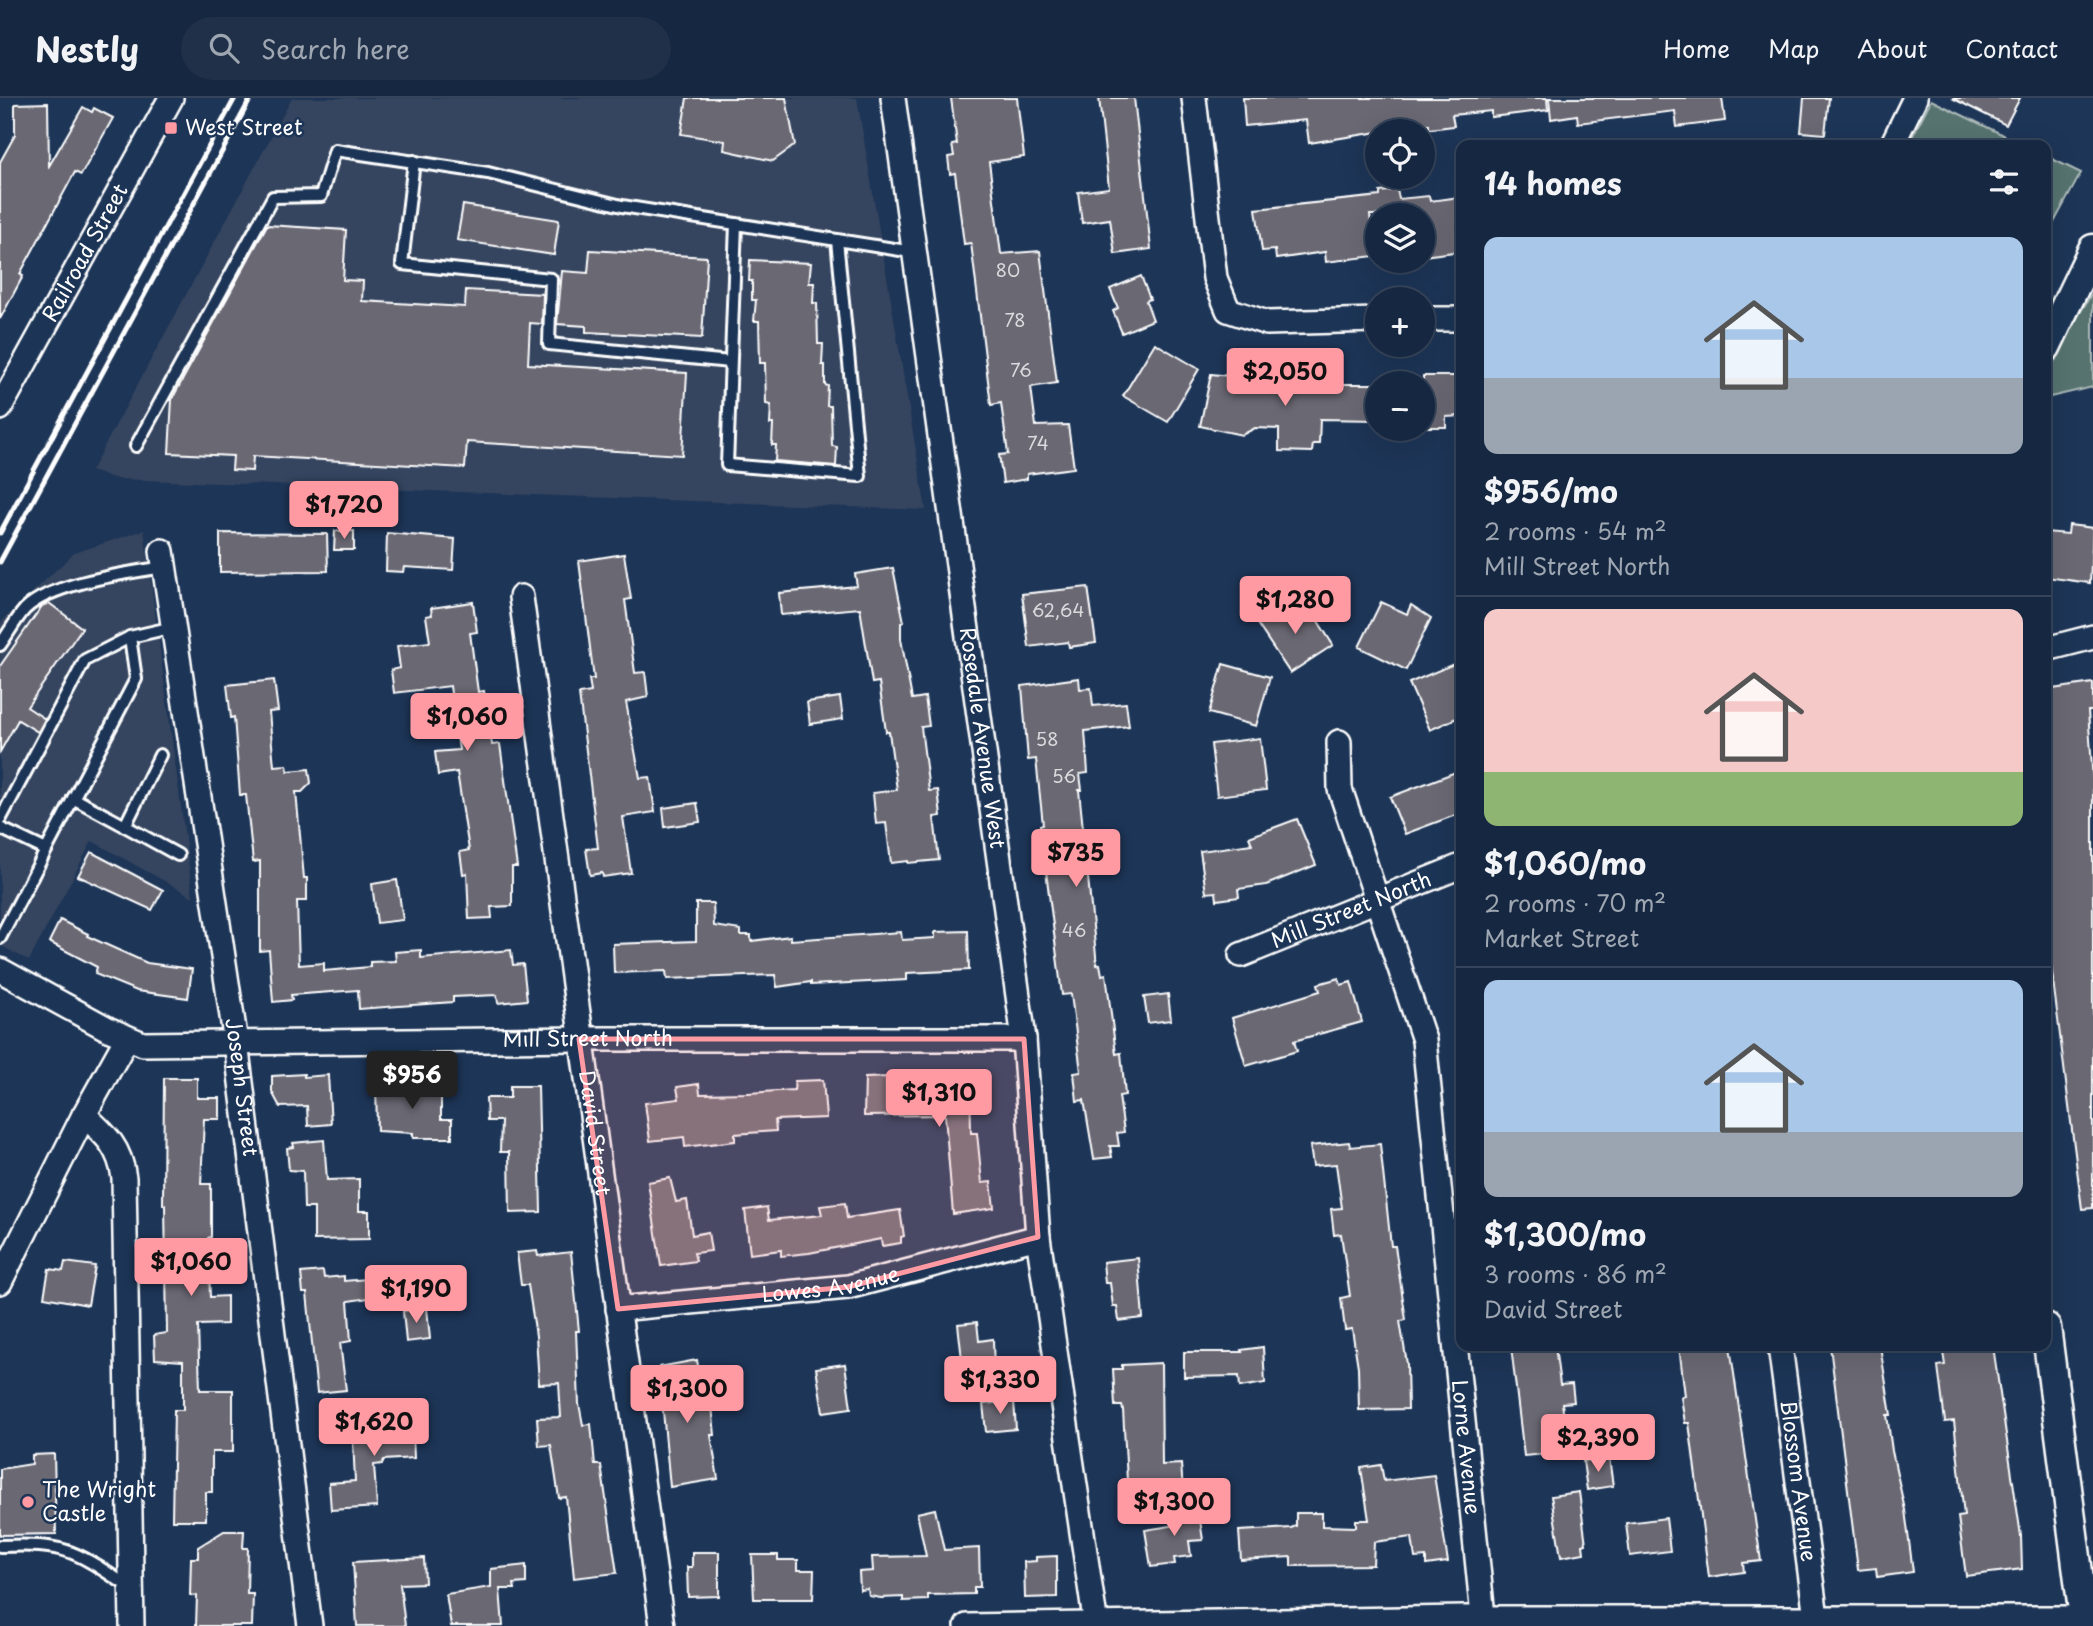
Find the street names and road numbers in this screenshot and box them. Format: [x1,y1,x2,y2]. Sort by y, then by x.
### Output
street label: Railroad Street [33,177,135,327]
street label: Rosedale Avenue West [953,625,1015,850]
street label: Mill Street North [1266,862,1436,955]
street label: Joseph Street [218,1015,268,1158]
street label: Mill Street North [502,1021,673,1054]
street label: David Street [572,1068,621,1198]
street label: Lowes Avenue [760,1256,902,1309]
street label: Lorne Avenue [1445,1378,1490,1516]
street label: Blossom Avenue [1773,1398,1826,1563]

